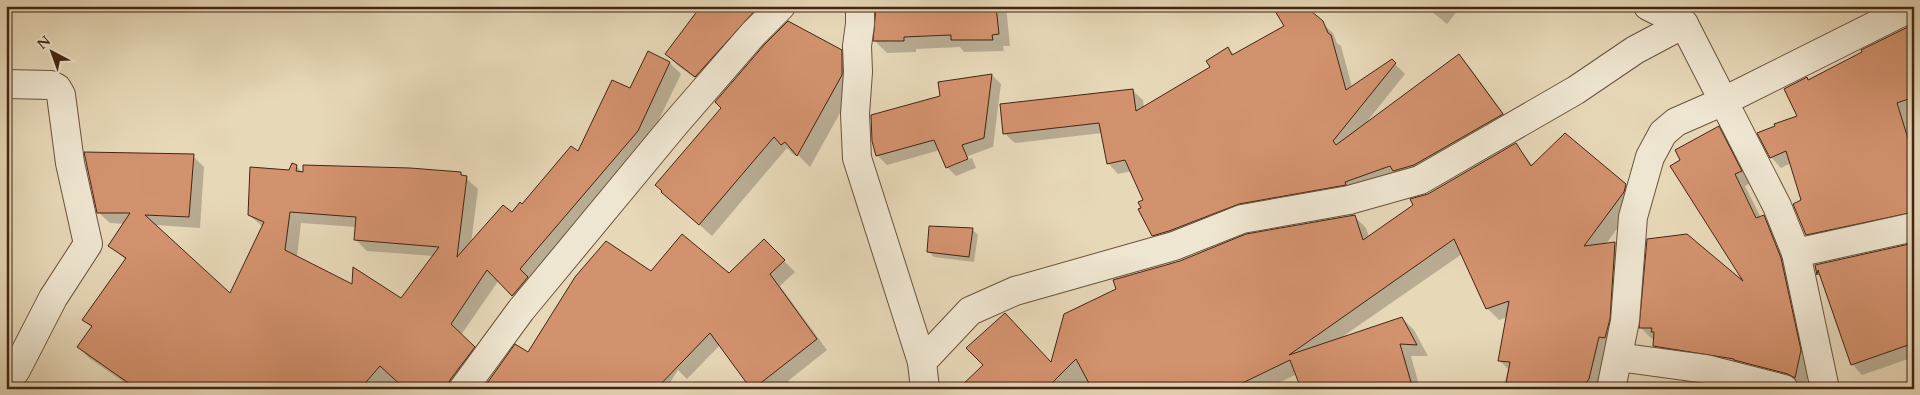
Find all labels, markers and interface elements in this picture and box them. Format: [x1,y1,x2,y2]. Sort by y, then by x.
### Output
north arrow [28,28,78,78]
text: N [33,31,55,54]

